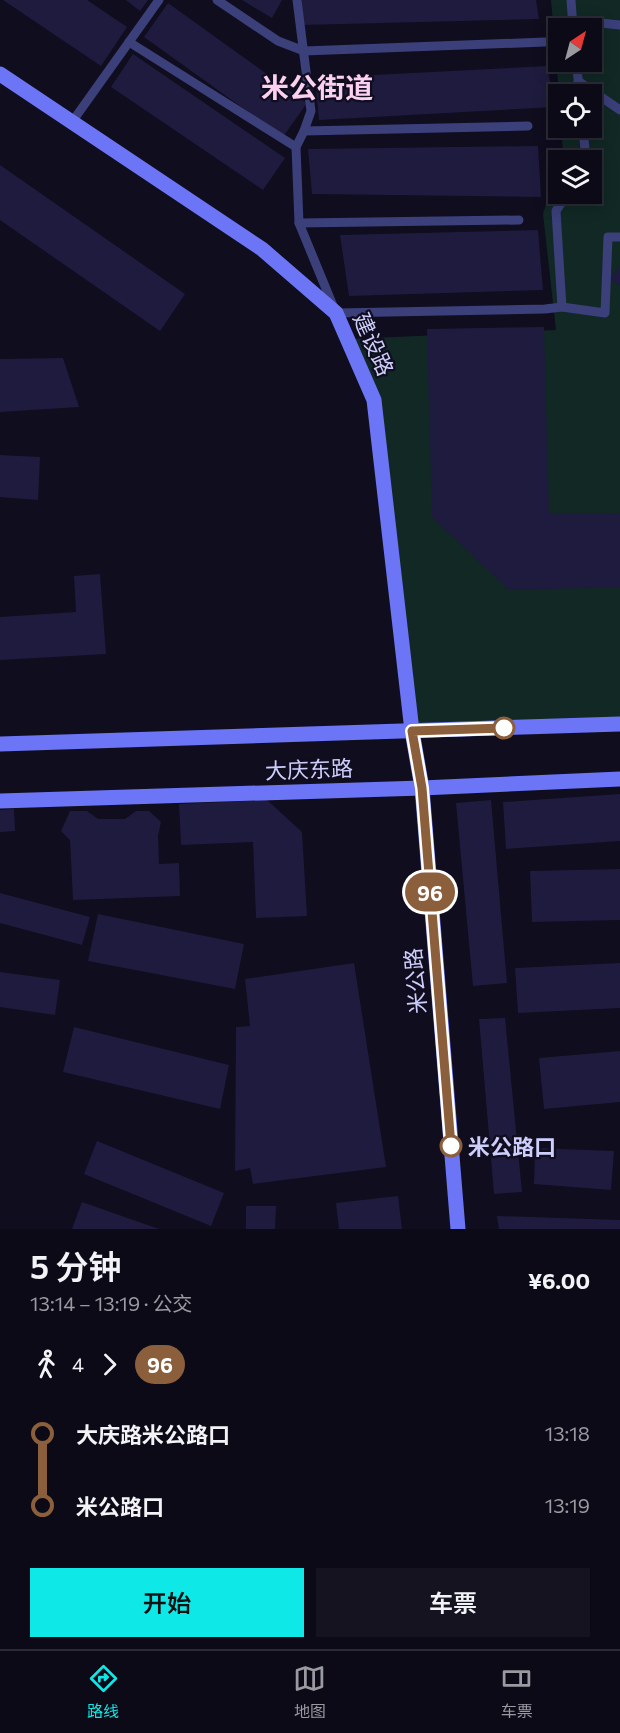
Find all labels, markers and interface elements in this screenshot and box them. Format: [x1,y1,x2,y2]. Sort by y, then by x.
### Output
north arrow [548,18,602,72]
map controls [548,18,602,204]
district label: 米公街道 [261,70,373,104]
button: locate [548,84,602,138]
button: layers [548,150,602,204]
street label: 建设路 [348,308,400,380]
unlabelled marker [493,717,515,739]
street label: 大庆东路 [265,754,353,784]
line badge: 96 [403,872,457,912]
text: 96 [417,880,443,905]
street label: 米公路 [399,947,431,1015]
place label: 米公路口 [468,1133,556,1160]
marker: 米公路口 [440,1135,462,1157]
text: 5 分钟 [30,1245,121,1286]
text: ¥6.00 [528,1267,590,1294]
text: 13:14 – 13:19 · 公交 [30,1291,192,1315]
icon: walk [30,1348,63,1381]
icon: forward [93,1348,126,1381]
text: 4 [72,1352,84,1376]
text: 96 [147,1352,173,1377]
text: 大庆路米公路口 [76,1421,230,1448]
text: 13:18 [545,1421,590,1445]
text: 米公路口 [76,1493,164,1520]
text: 13:19 [545,1493,590,1517]
button: 开始 [30,1568,304,1637]
button: 车票 [316,1568,590,1637]
tab: 路线 [87,1662,120,1722]
tab: 地图 [293,1662,326,1722]
tab: 车票 [500,1662,533,1722]

